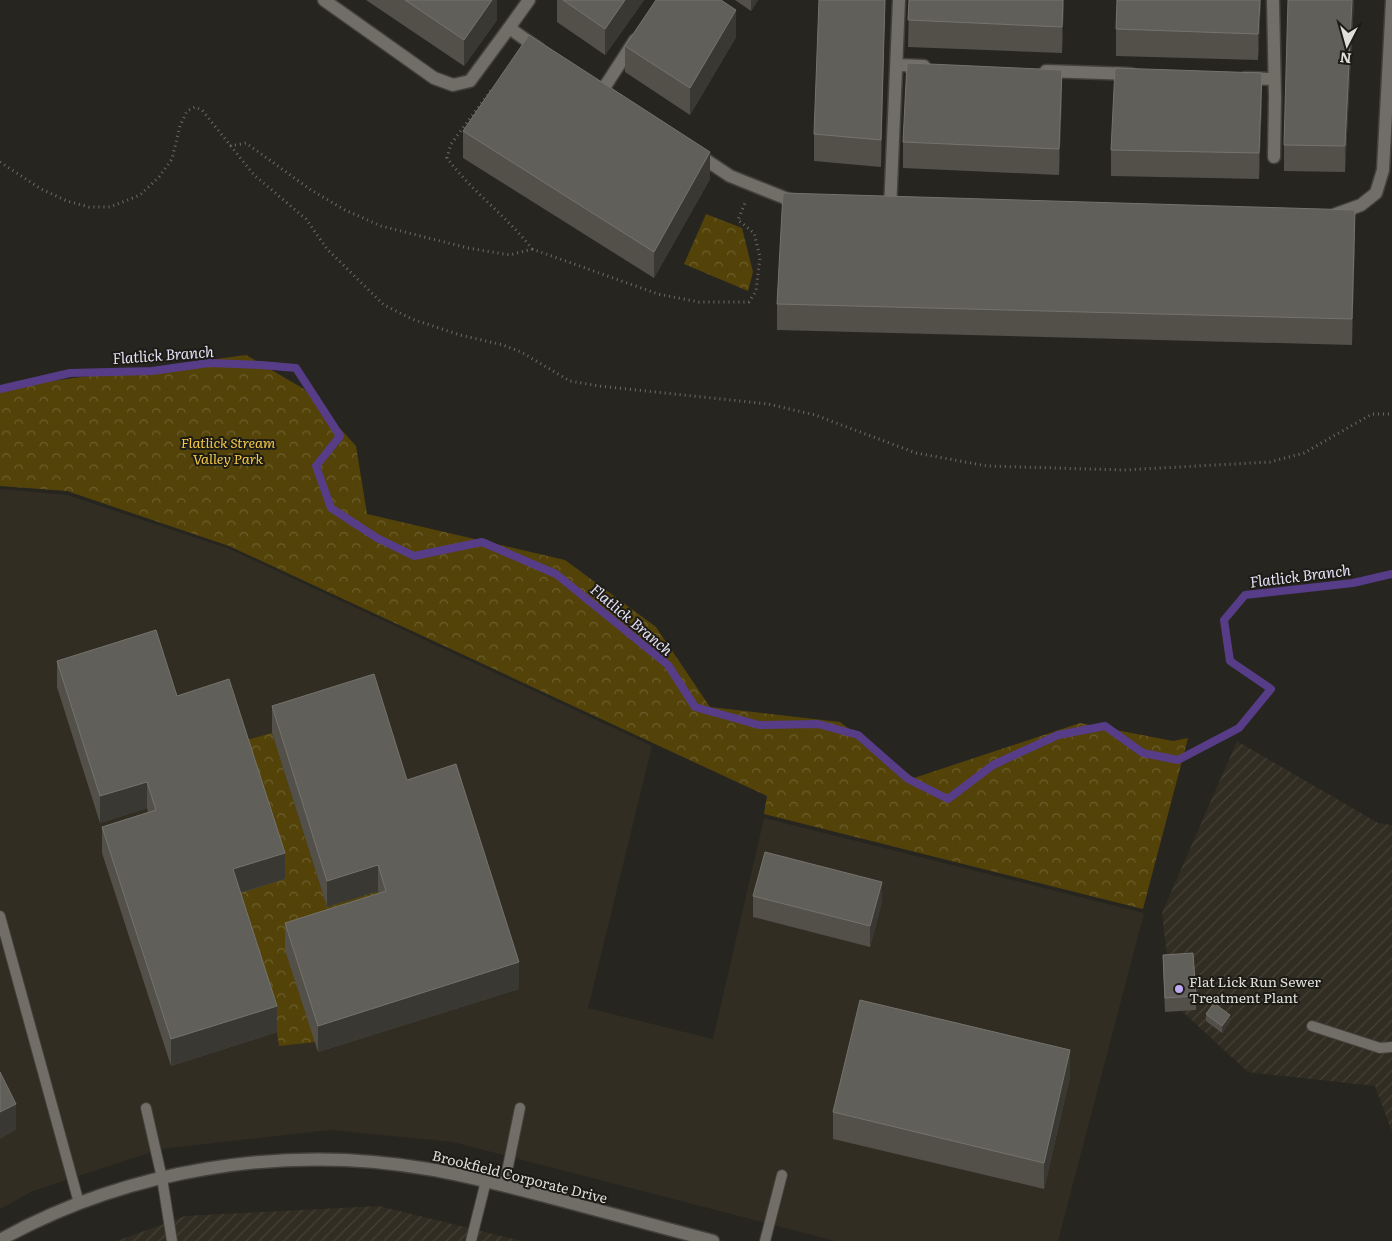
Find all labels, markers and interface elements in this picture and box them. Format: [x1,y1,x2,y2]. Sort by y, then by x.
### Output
north arrow [1322,20,1372,70]
text: N [1338,48,1352,69]
water label: Flatlick Branch [112,339,215,369]
park label: Flatlick Stream Valley Park [181,432,276,468]
water label: Flatlick Branch [1248,557,1352,593]
water label: Flatlick Branch [586,578,678,661]
place label: Flat Lick Run Sewer Treatment Plant [1189,971,1321,1007]
marker: Flat Lick Run Sewer Treatment Plant [1173,983,1185,995]
street label: Brookfield Corporate Drive [430,1145,610,1207]

